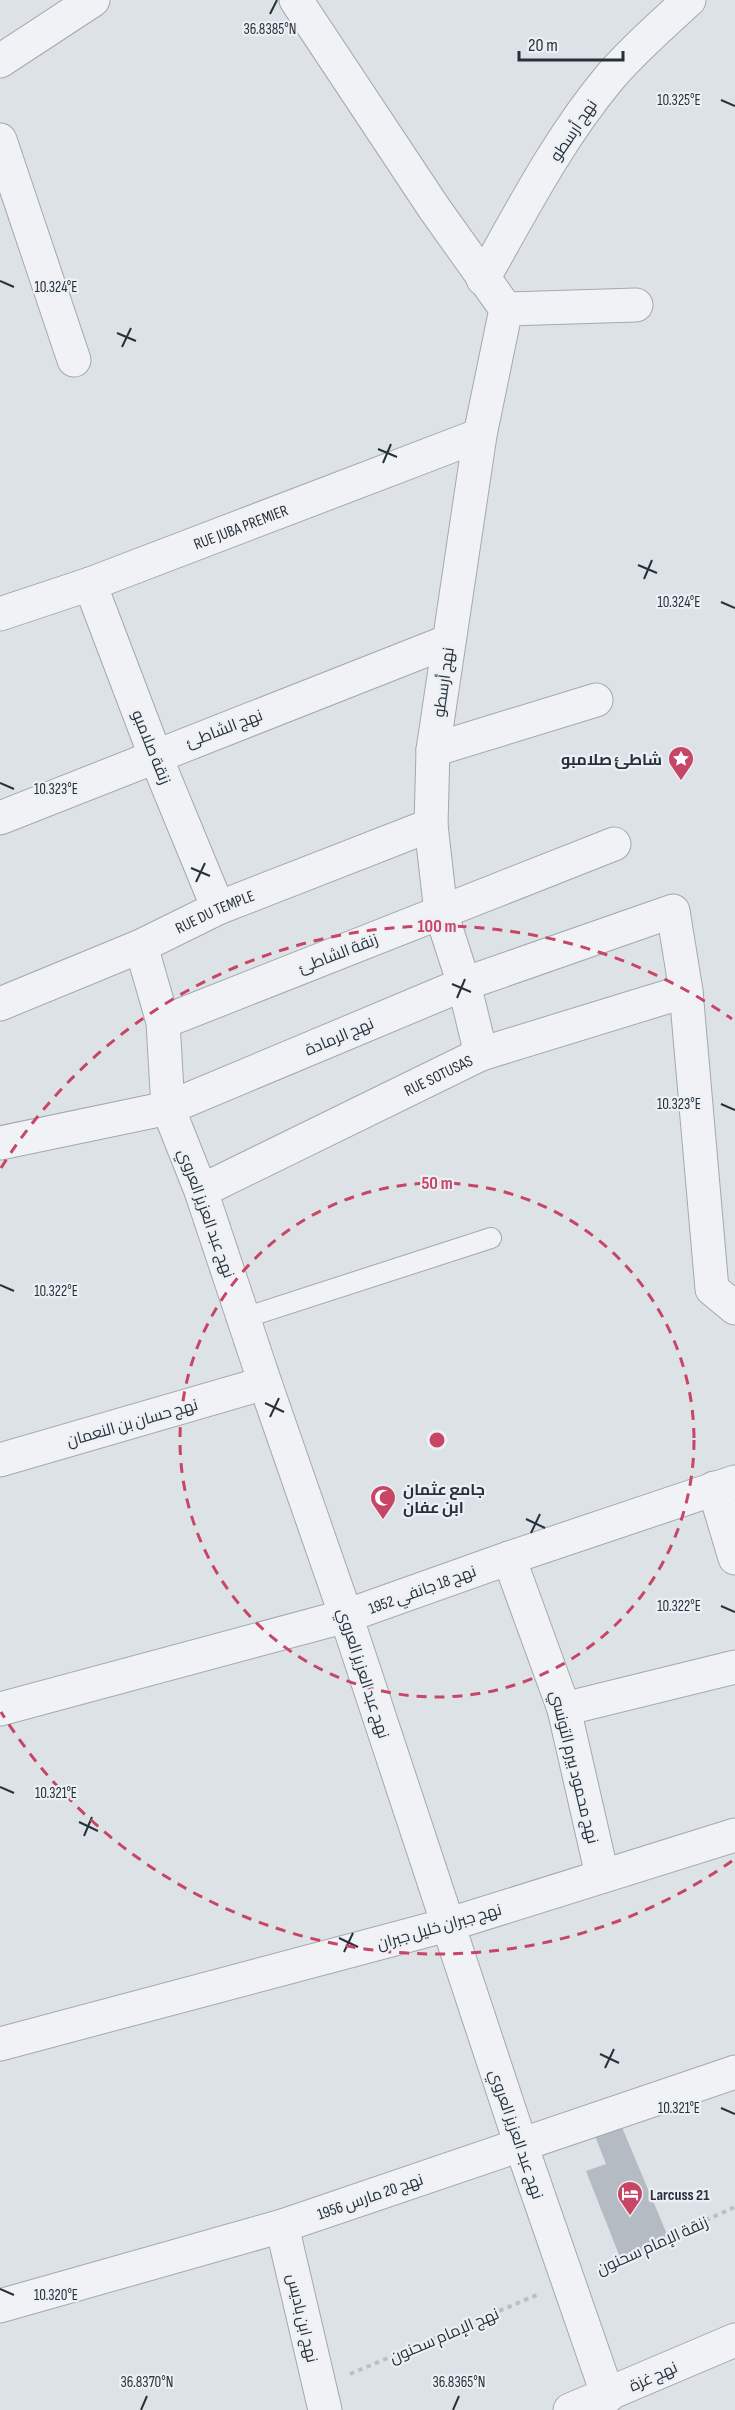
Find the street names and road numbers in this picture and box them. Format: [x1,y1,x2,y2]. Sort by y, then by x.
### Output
street label: نهج أرسطو [546,96,603,166]
street label: RUE JUBA PREMIER [191,501,291,555]
street label: نهج أرسطو [429,646,460,719]
street label: نهج الشاطئ [183,706,266,754]
street label: زنقة صلامبو [127,708,174,788]
street label: RUE DU TEMPLE [173,887,257,938]
street label: زنقة الشاطئ [296,931,381,978]
street label: نهج الرمادة [302,1014,377,1061]
street label: RUE SOTUSAS [401,1052,476,1101]
street label: نهج عبد العزيز العروي [171,1146,238,1282]
street label: نهج حسان بن النعمان [65,1396,201,1452]
street label: نهج 18 جانفي 1952 [366,1562,480,1621]
street label: نهج عبد العزيز العروي [330,1606,393,1742]
street label: نهج محمود بيرم التونسي [543,1689,602,1846]
street label: نهج جبران خليل جبران [375,1901,504,1955]
street label: نهج عبد العزيز العروي [482,2067,547,2203]
street label: نهج 20 مارس 1956 [315,2170,426,2225]
street label: زنقة الإمام سحنون [594,2213,712,2280]
street label: نهج ابن باديس [281,2272,321,2365]
street label: نهج الإمام سحنون [387,2305,503,2369]
street label: نهج غزة [626,2358,681,2397]

